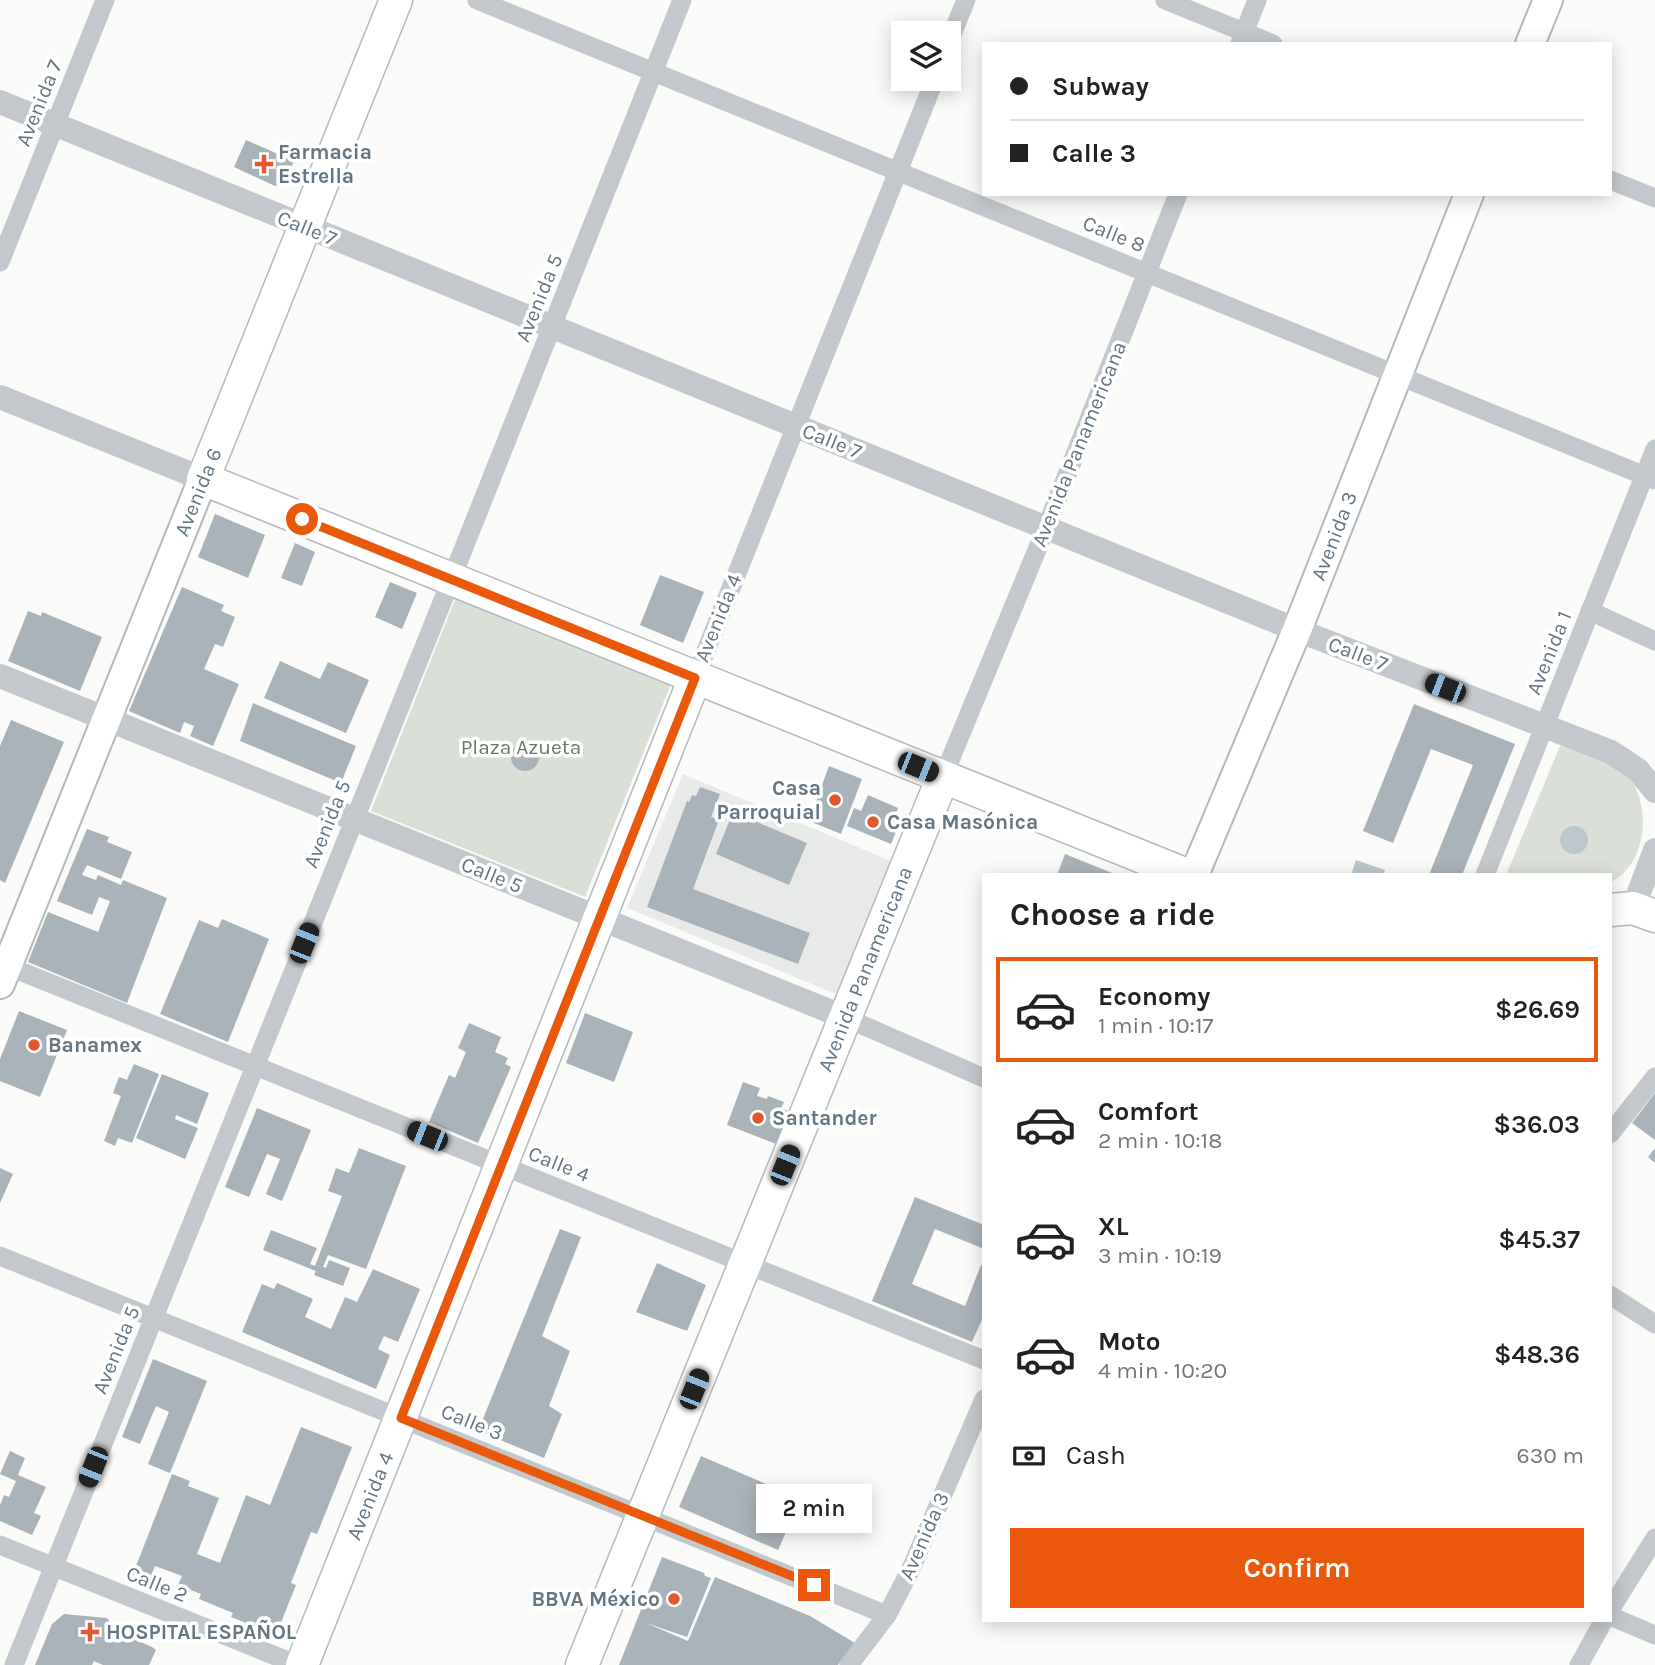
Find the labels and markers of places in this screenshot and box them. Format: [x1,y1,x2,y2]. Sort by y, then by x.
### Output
place label: Farmacia Estrella [278,140,372,188]
marker: Farmacia Estrella [256,156,272,172]
place label: Casa Parroquial [717,776,821,825]
marker: Casa Parroquial [827,792,843,808]
place label: Casa Masónica [887,810,1038,834]
marker: Casa Masónica [865,814,881,830]
place label: Banamex [48,1033,142,1057]
marker: Banamex [26,1037,42,1053]
place label: Santander [772,1106,877,1130]
marker: Santander [750,1110,766,1126]
place label: BBVA México [532,1587,660,1611]
marker: BBVA México [666,1591,682,1607]
place label: HOSPITAL ESPAÑOL [106,1619,297,1644]
marker: HOSPITAL ESPAÑOL [80,1622,100,1642]

